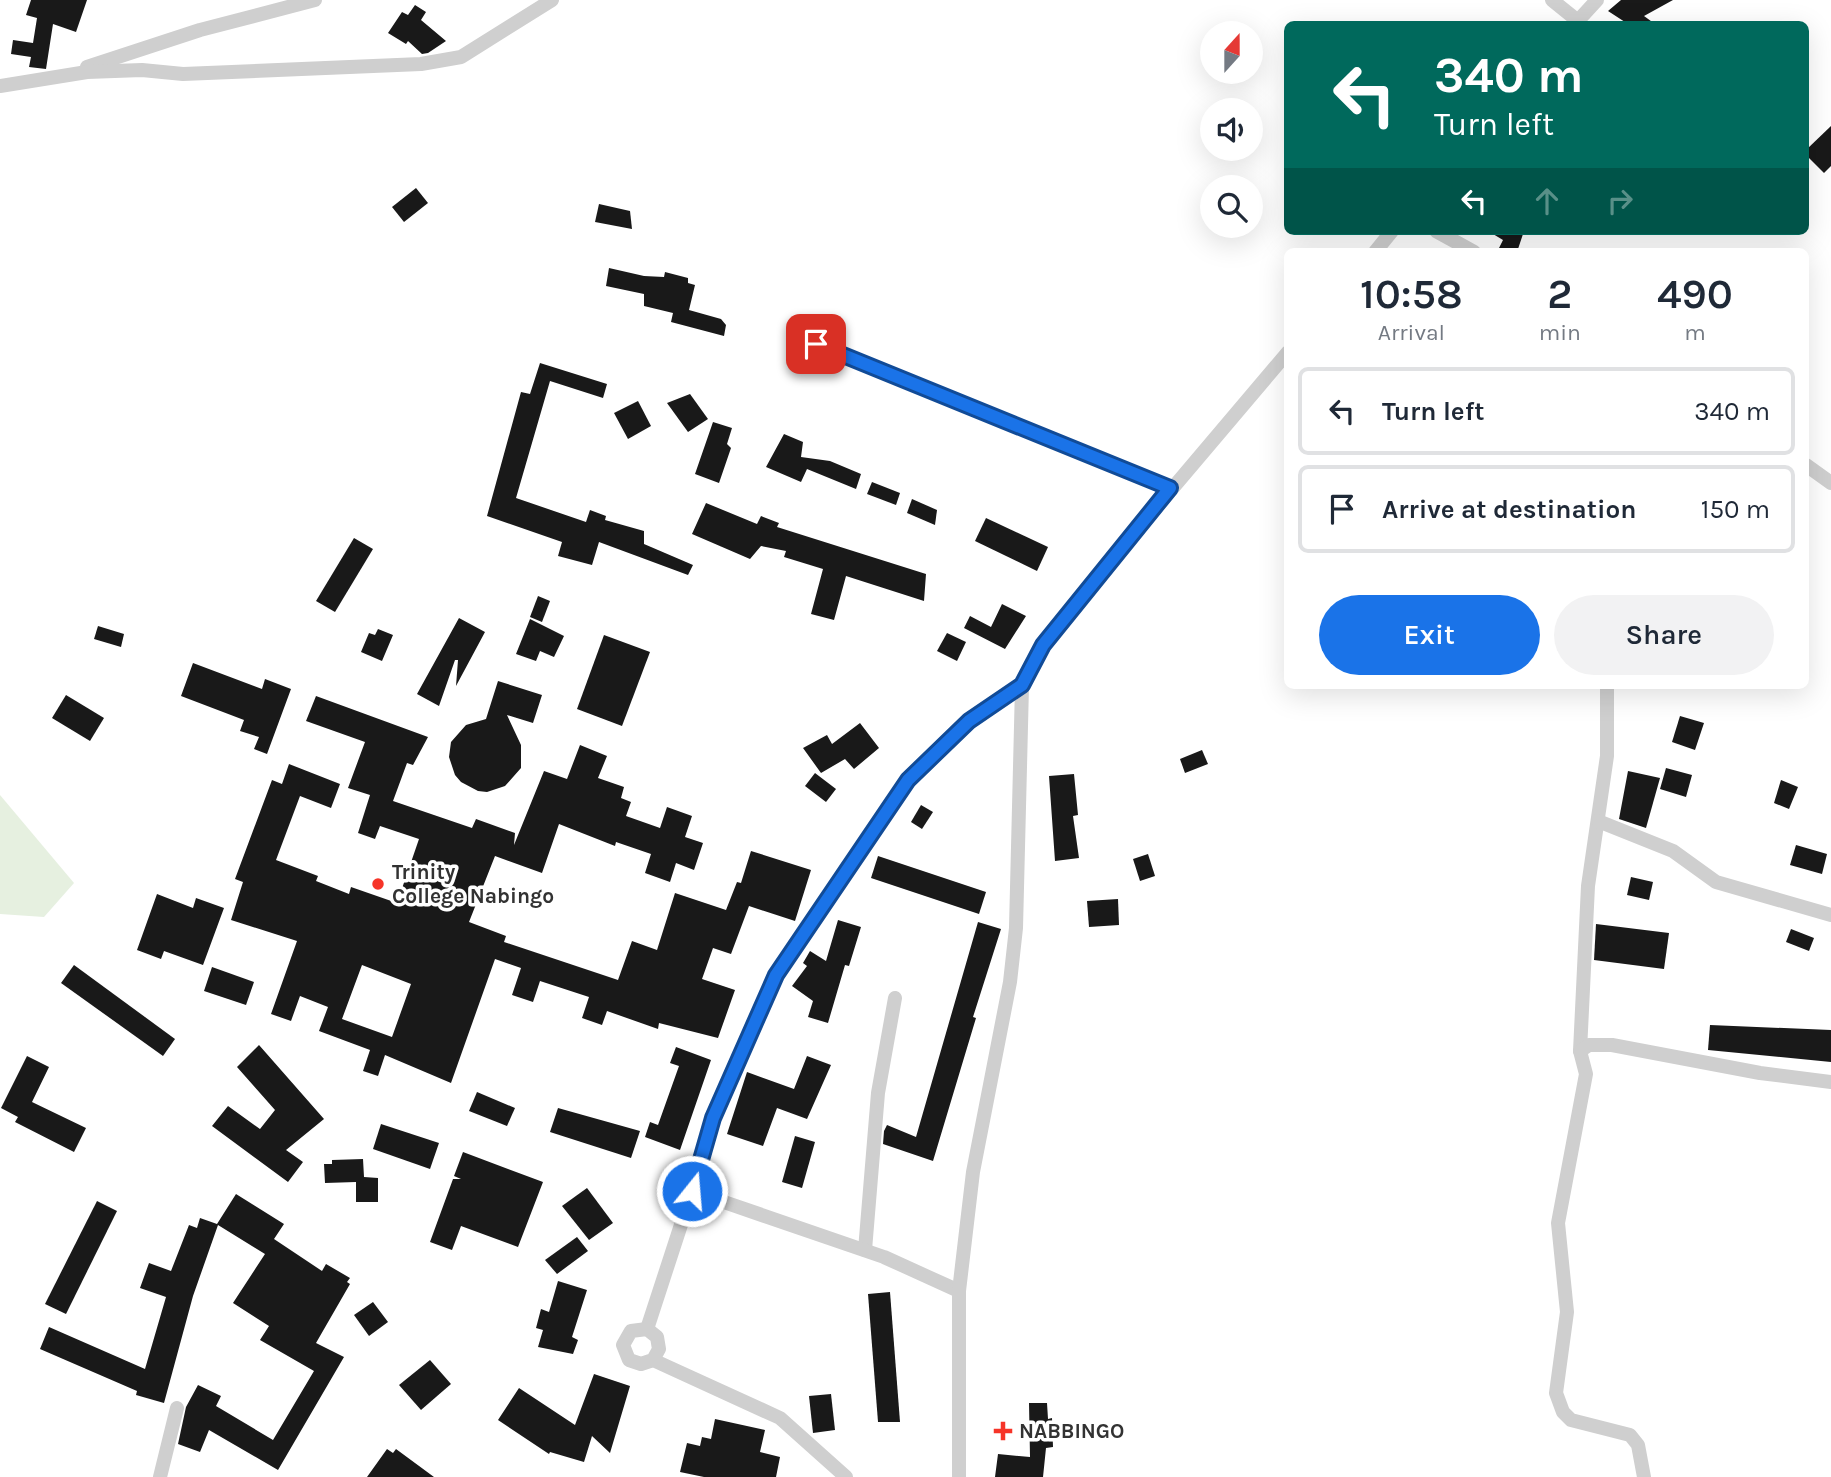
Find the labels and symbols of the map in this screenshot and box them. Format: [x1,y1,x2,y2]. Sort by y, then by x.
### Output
north arrow [1200,21,1264,84]
pin [786,314,846,374]
place label: Trinity College Nabingo [392,860,554,908]
marker: Trinity College Nabingo [370,876,386,892]
position arrow [655,1154,729,1228]
place label: NABBINGO [1019,1419,1124,1443]
marker: NABBINGO [993,1421,1013,1441]

